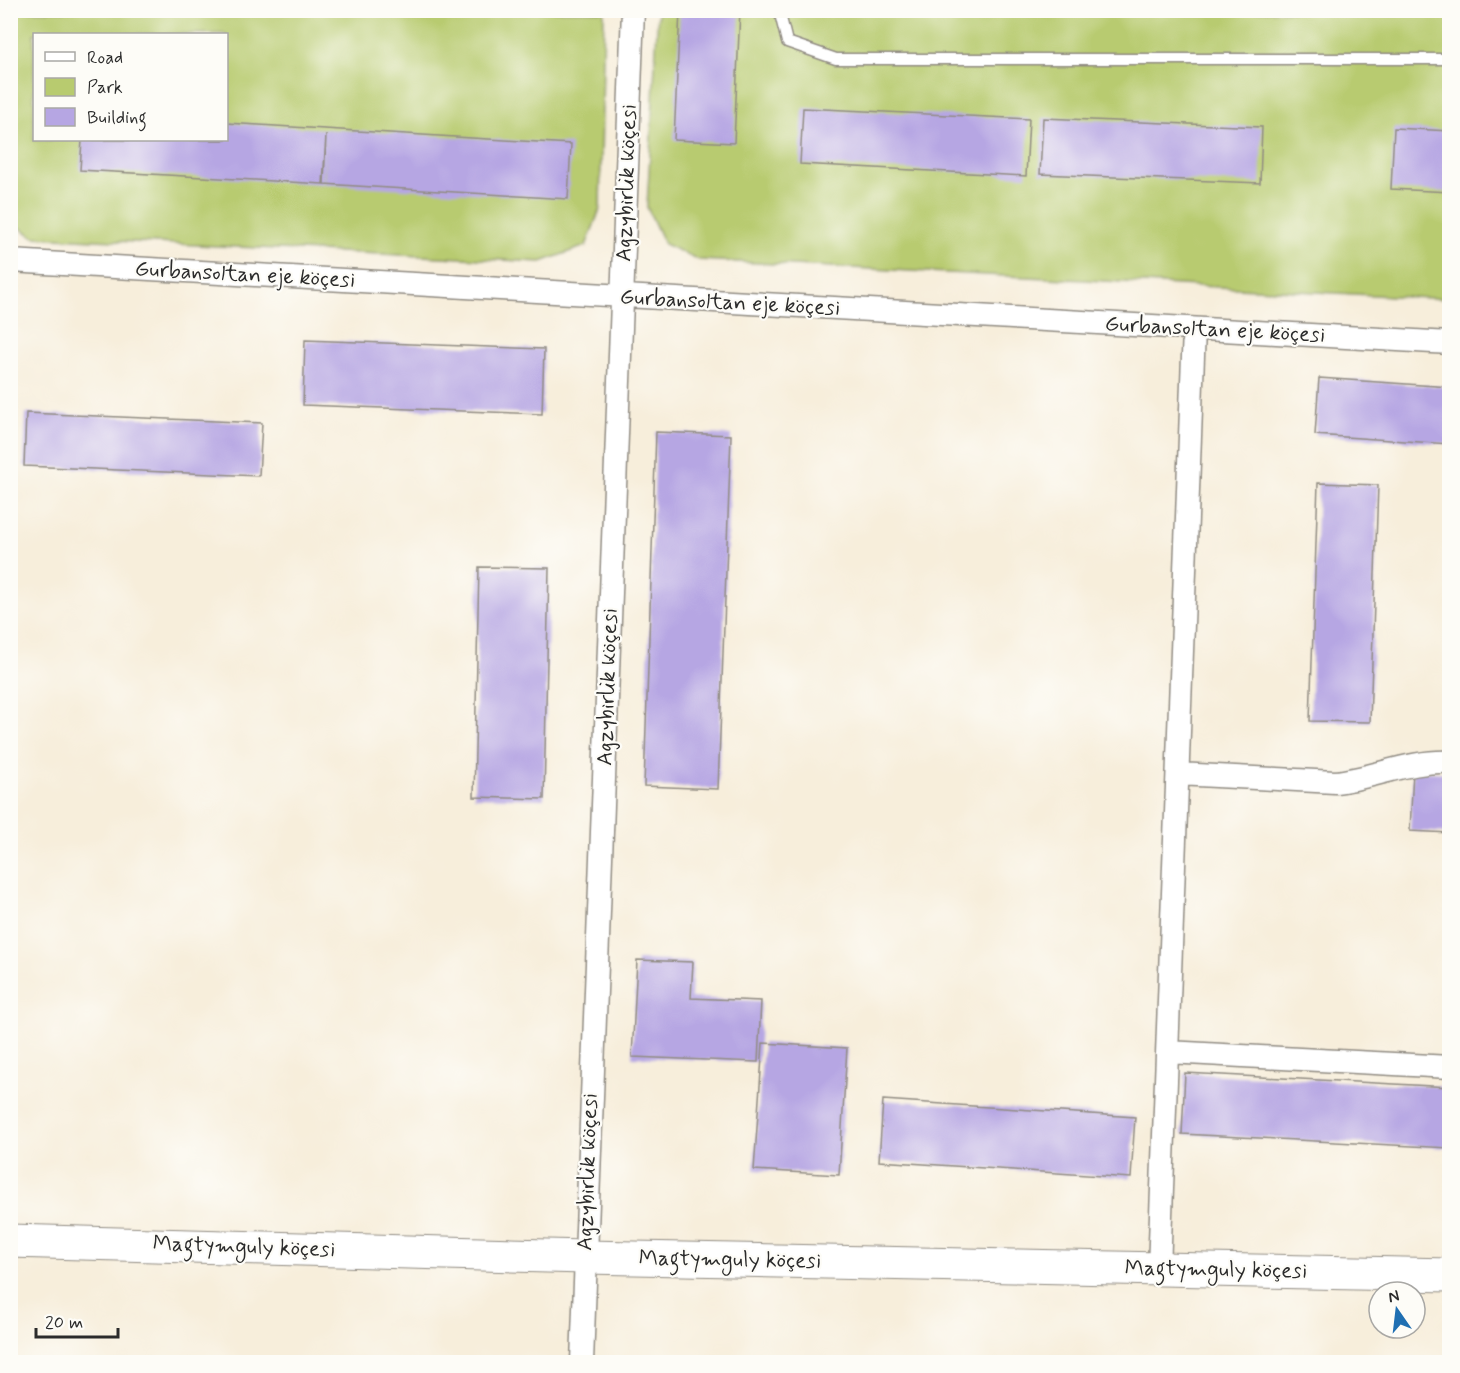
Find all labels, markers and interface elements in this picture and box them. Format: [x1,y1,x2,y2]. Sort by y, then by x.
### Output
legend [33,33,228,141]
text: Road [87,46,123,70]
text: Park [87,76,123,100]
street label: Agzybirlik köçesi [610,104,645,262]
text: Building [87,106,147,132]
street label: Gurbansoltan eje köçesi [134,255,356,295]
street label: Gurbansoltan eje köçesi [619,283,841,323]
street label: Gurbansoltan eje köçesi [1104,310,1326,350]
street label: Agzybirlik köçesi [591,608,626,766]
street label: Agzybirlik köçesi [571,1093,606,1251]
street label: Magtymguly köçesi [152,1230,336,1267]
street label: Magtymguly köçesi [638,1244,822,1279]
street label: Magtymguly köçesi [1124,1254,1308,1289]
north arrow [1367,1280,1427,1340]
text: N [1386,1285,1401,1308]
scale bar [36,1301,118,1339]
text: 20 m [45,1311,83,1335]

